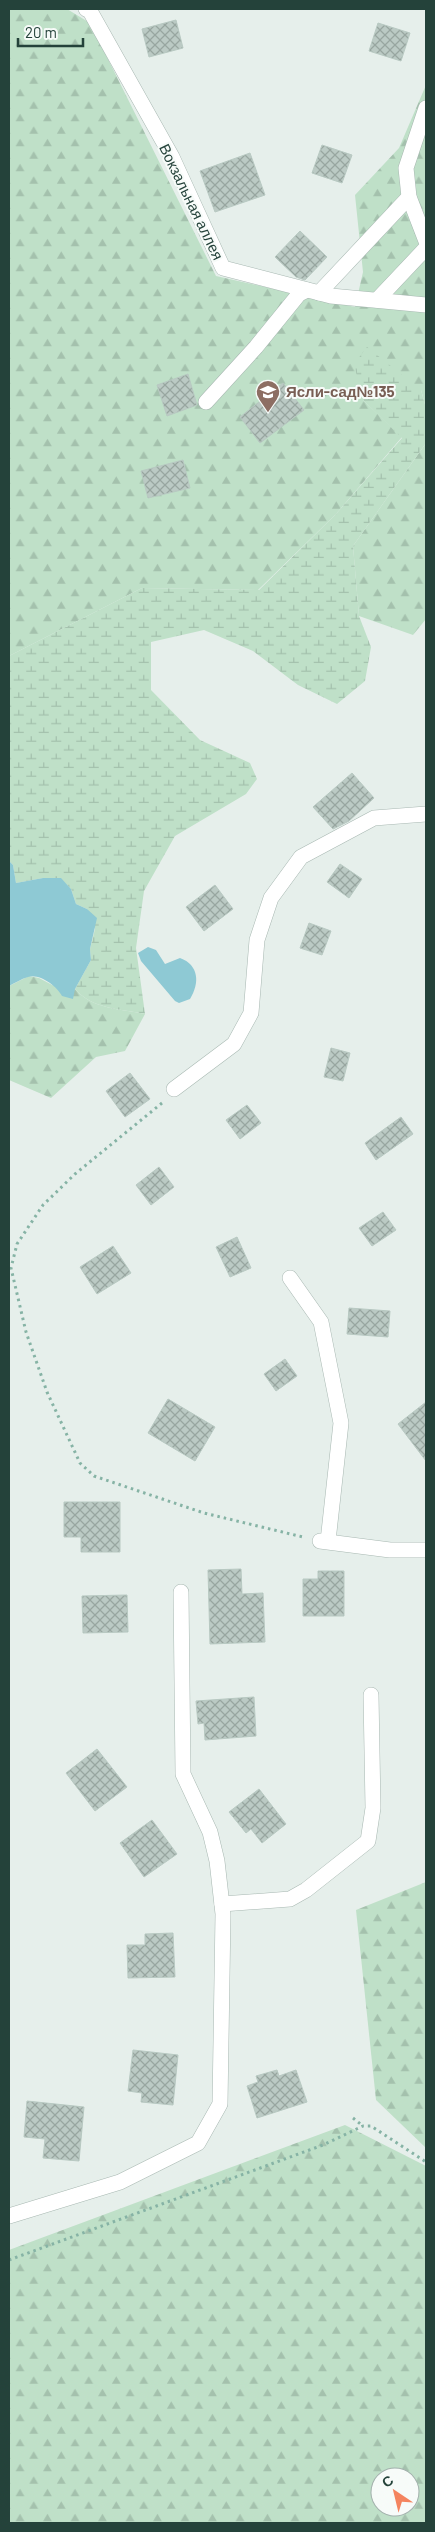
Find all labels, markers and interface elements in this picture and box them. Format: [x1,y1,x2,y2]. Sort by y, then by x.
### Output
scale bar [18,15,82,47]
text: 20 m [25,23,57,41]
street label: Вокзальная аллея [156,141,228,263]
school or university icon: Ясли-сад№135 [255,379,281,413]
place label: Ясли-сад№135 [286,382,395,400]
north arrow [370,2467,420,2517]
text: С [378,2471,396,2491]

